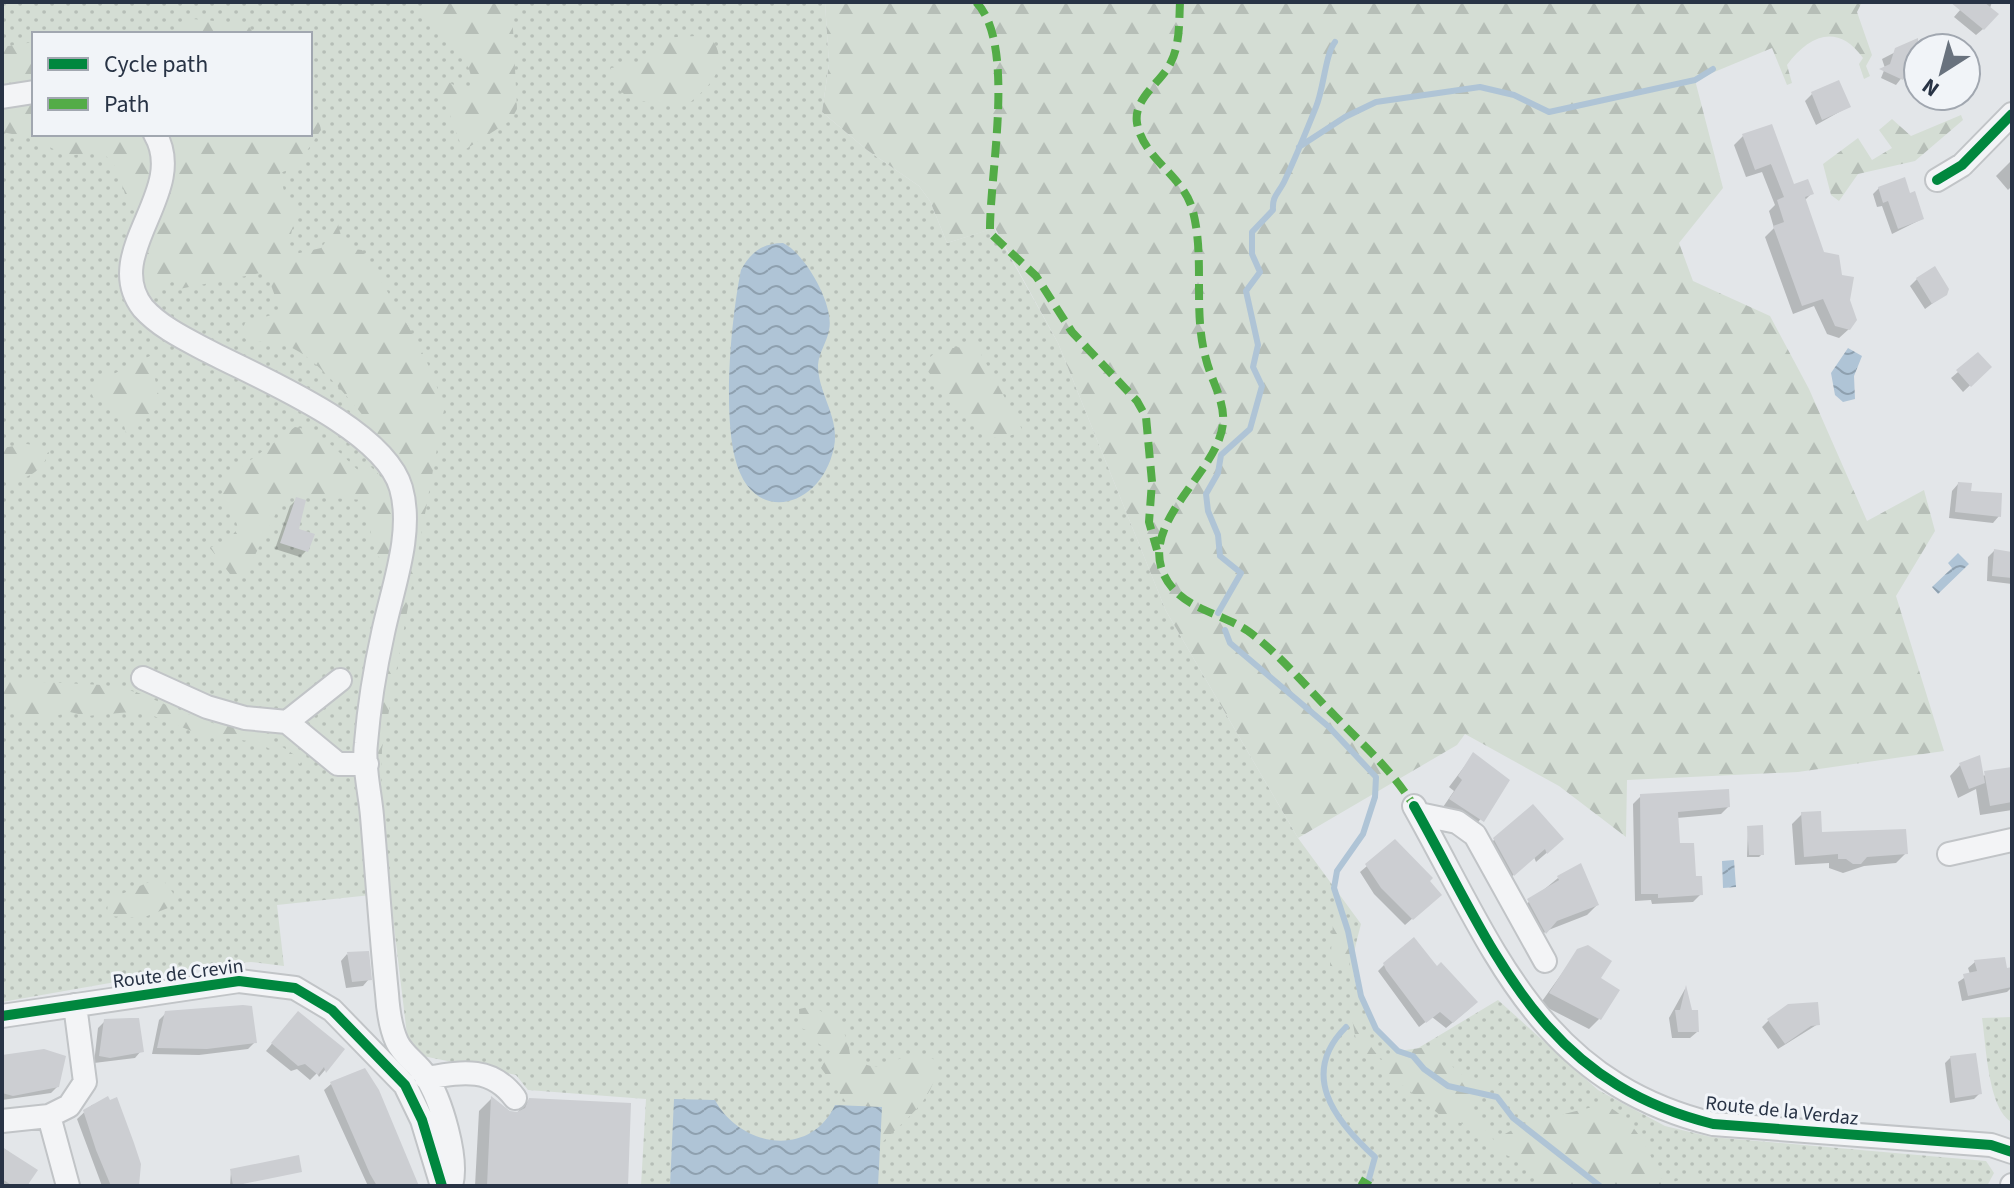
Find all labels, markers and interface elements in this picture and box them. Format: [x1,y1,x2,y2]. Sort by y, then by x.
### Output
legend [32,32,312,136]
north arrow [1902,32,1982,112]
text: Cycle path [104,47,208,82]
text: N [1916,70,1946,105]
text: Path [104,87,150,122]
street label: Route de Crevin [111,952,245,996]
street label: Route de la Verdaz [1704,1089,1860,1133]

